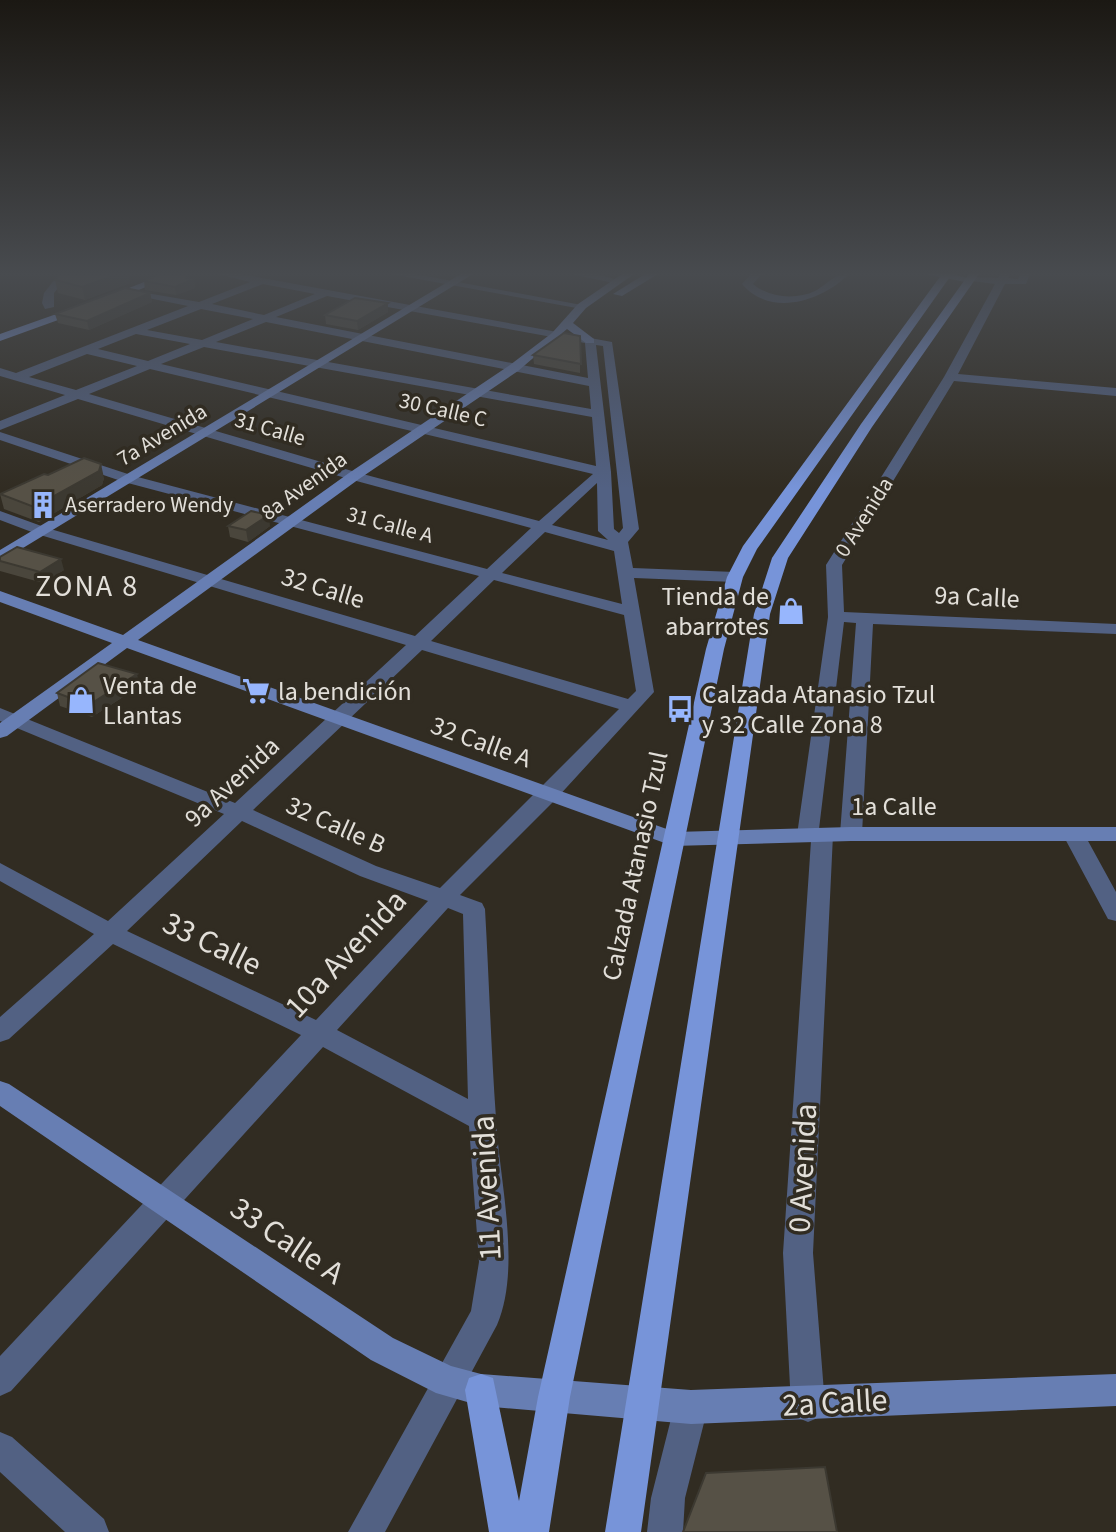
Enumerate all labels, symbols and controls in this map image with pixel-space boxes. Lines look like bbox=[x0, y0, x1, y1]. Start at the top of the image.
street label: 30 Calle C bbox=[396, 384, 490, 436]
street label: 7a Avenida bbox=[111, 396, 213, 474]
street label: 31 Calle bbox=[231, 404, 309, 454]
street label: 8a Avenida bbox=[254, 444, 354, 528]
street label: 0 Avenida bbox=[827, 471, 901, 563]
place label: Aserradero Wendy bbox=[65, 489, 234, 521]
building icon: Aserradero Wendy bbox=[28, 490, 58, 520]
street label: 31 Calle A bbox=[343, 498, 437, 552]
street label: 32 Calle bbox=[277, 558, 369, 618]
district label: ZONA 8 bbox=[35, 565, 139, 608]
street label: 9a Calle bbox=[933, 576, 1021, 618]
place label: Tienda de abarrotes bbox=[661, 578, 769, 645]
shop icon: Tienda de abarrotes bbox=[776, 596, 806, 626]
place label: Venta de Llantas bbox=[103, 667, 197, 734]
place label: la bendición bbox=[278, 673, 412, 710]
supermarket icon: la bendición bbox=[241, 676, 271, 706]
place label: Calzada Atanasio Tzul y 32 Calle Zona 8 bbox=[702, 676, 935, 743]
shop icon: Venta de Llantas bbox=[66, 685, 96, 715]
bus stop icon: Calzada Atanasio Tzul y 32 Calle Zona 8 bbox=[665, 694, 695, 724]
street label: 32 Calle A bbox=[426, 707, 537, 778]
street label: 9a Avenida bbox=[176, 728, 288, 836]
street label: Calzada Atanasio Tzul bbox=[593, 748, 677, 984]
street label: 32 Calle B bbox=[280, 787, 392, 863]
street label: 1a Calle bbox=[851, 788, 937, 825]
street label: 10a Avenida bbox=[274, 879, 418, 1029]
street label: 33 Calle bbox=[155, 900, 269, 988]
street label: 0 Avenida bbox=[777, 1102, 829, 1234]
street label: 11 Avenida bbox=[460, 1114, 514, 1262]
street label: 33 Calle A bbox=[221, 1186, 354, 1296]
street label: 2a Calle bbox=[781, 1377, 889, 1429]

